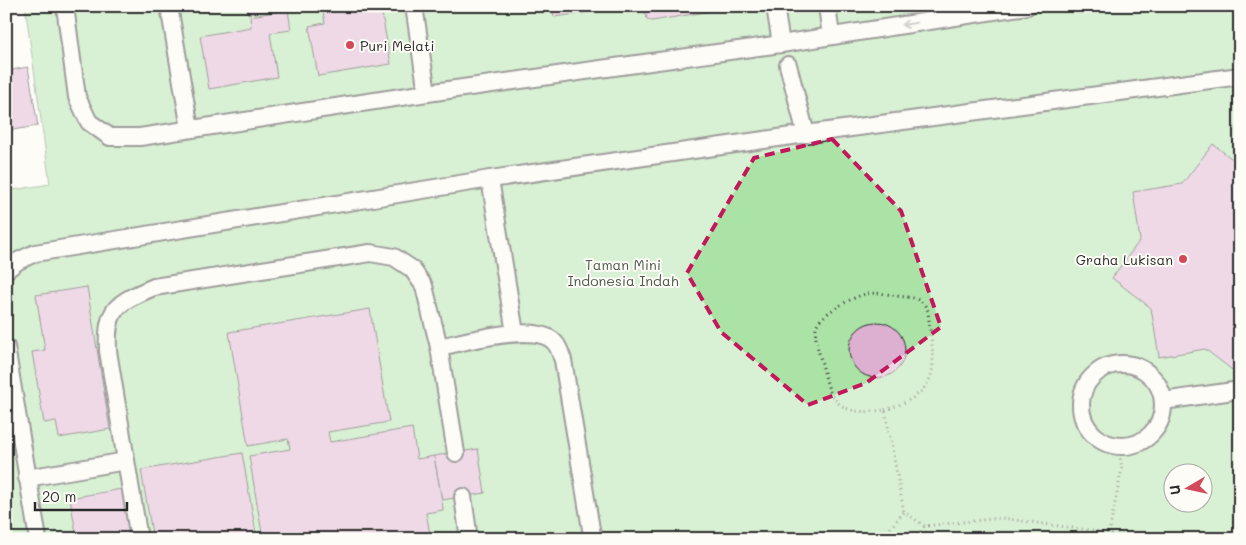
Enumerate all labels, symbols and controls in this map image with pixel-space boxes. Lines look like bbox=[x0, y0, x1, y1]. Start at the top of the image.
one-way arrow bbox=[901, 19, 917, 29]
place label: Puri Melati bbox=[360, 36, 435, 55]
marker: Puri Melati bbox=[344, 39, 356, 51]
place label: Graha Lukisan bbox=[1076, 250, 1173, 269]
marker: Graha Lukisan bbox=[1177, 253, 1189, 265]
park label: Taman Mini Indonesia Indah bbox=[567, 255, 679, 290]
north arrow bbox=[1164, 462, 1214, 512]
scale bar bbox=[35, 480, 128, 512]
text: U bbox=[1165, 484, 1185, 496]
text: 20 m bbox=[42, 486, 76, 506]

